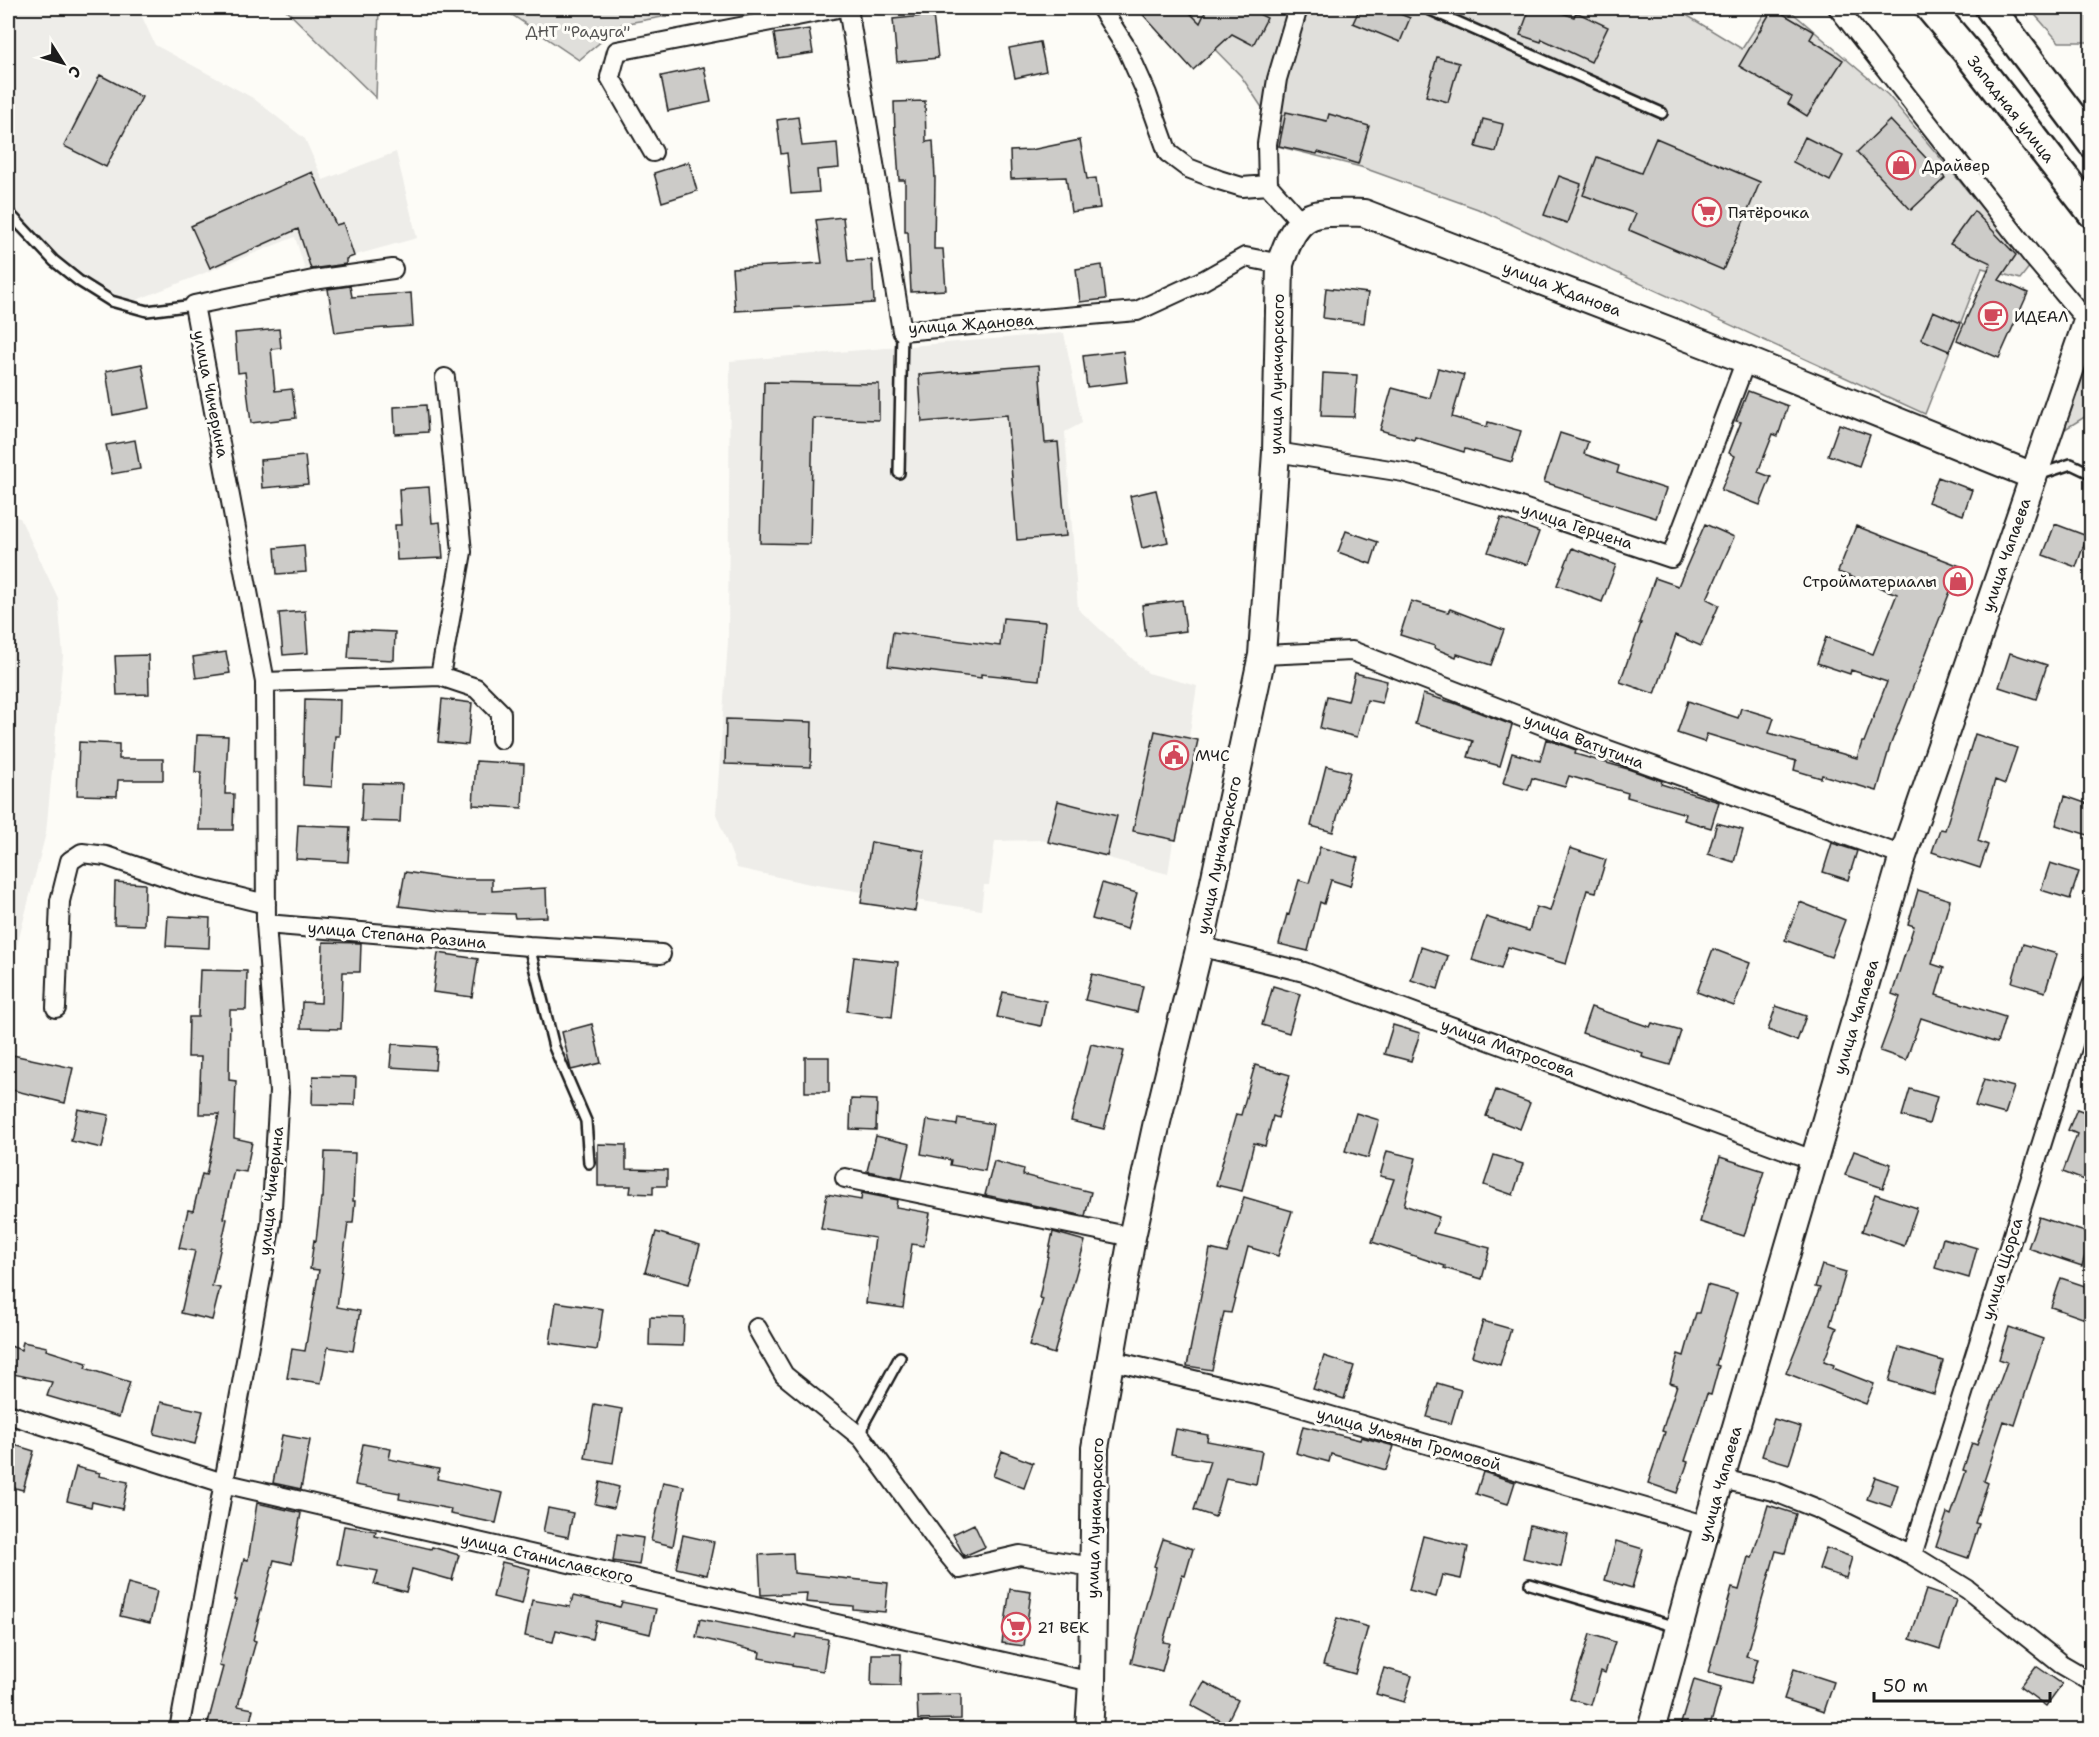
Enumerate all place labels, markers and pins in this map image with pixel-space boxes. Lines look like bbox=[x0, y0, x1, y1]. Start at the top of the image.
shop icon: Драйвер bbox=[1885, 149, 1917, 181]
place label: Драйвер bbox=[1922, 155, 1990, 176]
supermarket icon: Пятёрочка bbox=[1691, 196, 1723, 228]
place label: Пятёрочка bbox=[1728, 202, 1809, 223]
cafe icon: ИДЕАЛ bbox=[1977, 300, 2009, 332]
place label: ИДЕАЛ bbox=[2014, 306, 2069, 327]
shop icon: Стройматериалы bbox=[1942, 565, 1974, 597]
place label: Стройматериалы bbox=[1803, 571, 1937, 592]
public building icon: МЧС bbox=[1158, 739, 1190, 771]
place label: МЧС bbox=[1195, 745, 1230, 766]
supermarket icon: 21 ВЕК bbox=[1000, 1611, 1032, 1643]
place label: 21 ВЕК bbox=[1037, 1617, 1090, 1638]

